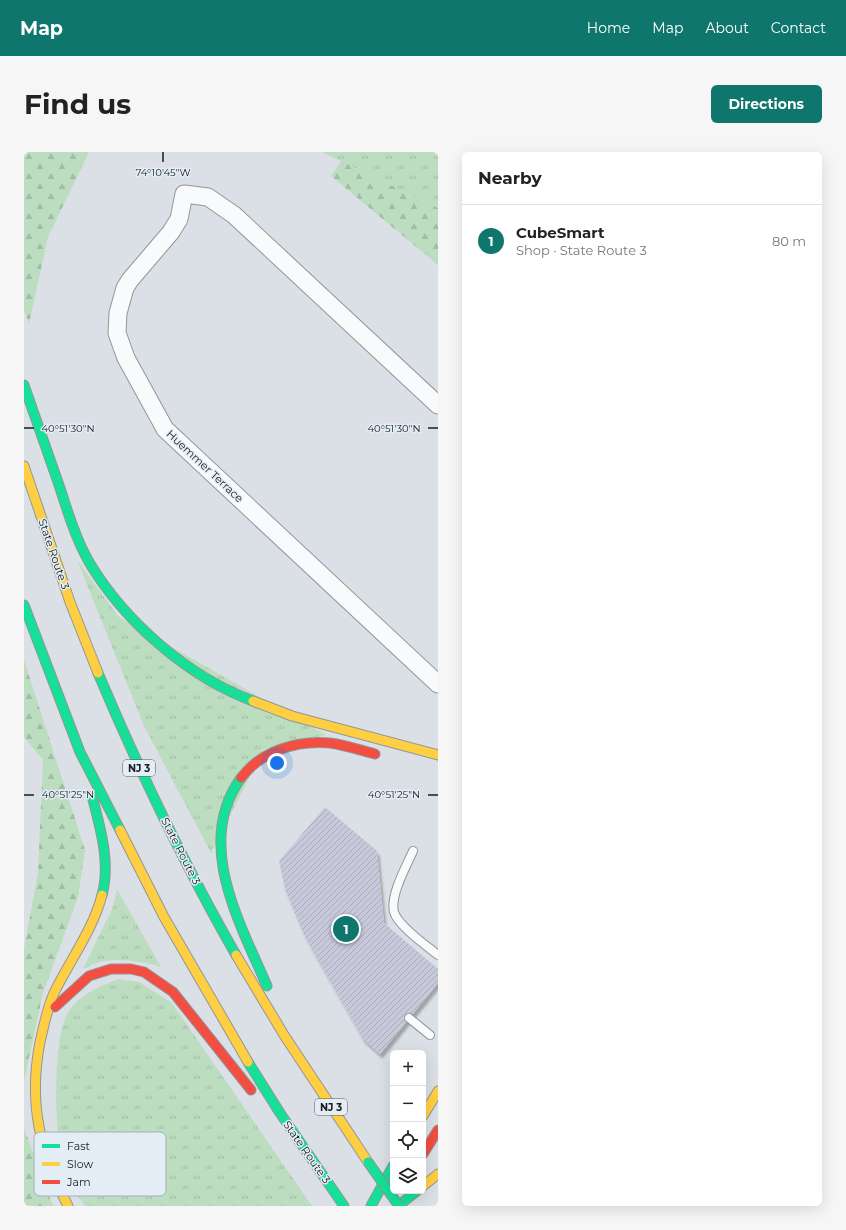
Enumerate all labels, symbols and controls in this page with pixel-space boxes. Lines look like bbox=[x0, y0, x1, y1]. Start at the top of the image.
text: Map bbox=[20, 17, 63, 40]
text: Home bbox=[587, 19, 630, 37]
text: Map bbox=[652, 19, 683, 37]
text: About bbox=[705, 19, 749, 37]
text: Contact bbox=[771, 19, 826, 37]
button: Directions bbox=[711, 85, 822, 123]
text: Find us bbox=[24, 87, 131, 121]
text: 74°10'45"W bbox=[135, 166, 191, 179]
text: Nearby bbox=[478, 168, 542, 188]
text: CubeSmart bbox=[516, 223, 605, 242]
text: 1 bbox=[488, 233, 494, 249]
text: 80 m bbox=[772, 233, 806, 249]
text: Shop · State Route 3 bbox=[516, 242, 647, 258]
text: 40°51'30"N bbox=[41, 422, 95, 435]
text: 40°51'30"N bbox=[367, 422, 421, 435]
street label: Huemmer Terrace bbox=[164, 427, 247, 506]
street label: State Route 3 bbox=[35, 517, 73, 591]
your location bbox=[267, 753, 287, 773]
road number: NJ 3 bbox=[123, 760, 155, 776]
text: 40°51'25"N bbox=[42, 788, 94, 801]
text: 40°51'25"N bbox=[368, 788, 420, 801]
street label: State Route 3 bbox=[158, 815, 204, 887]
pin: 1 bbox=[333, 914, 359, 944]
map controls bbox=[390, 1050, 426, 1194]
button: + bbox=[390, 1050, 426, 1086]
button: − bbox=[390, 1086, 426, 1122]
road number: NJ 3 bbox=[315, 1099, 347, 1115]
street label: State Route 3 bbox=[280, 1118, 334, 1186]
button: locate bbox=[390, 1122, 426, 1158]
legend bbox=[34, 1132, 166, 1196]
text: Fast bbox=[67, 1139, 91, 1153]
text: Slow bbox=[67, 1157, 93, 1171]
button: layers bbox=[390, 1158, 426, 1194]
text: Jam bbox=[66, 1175, 91, 1189]

